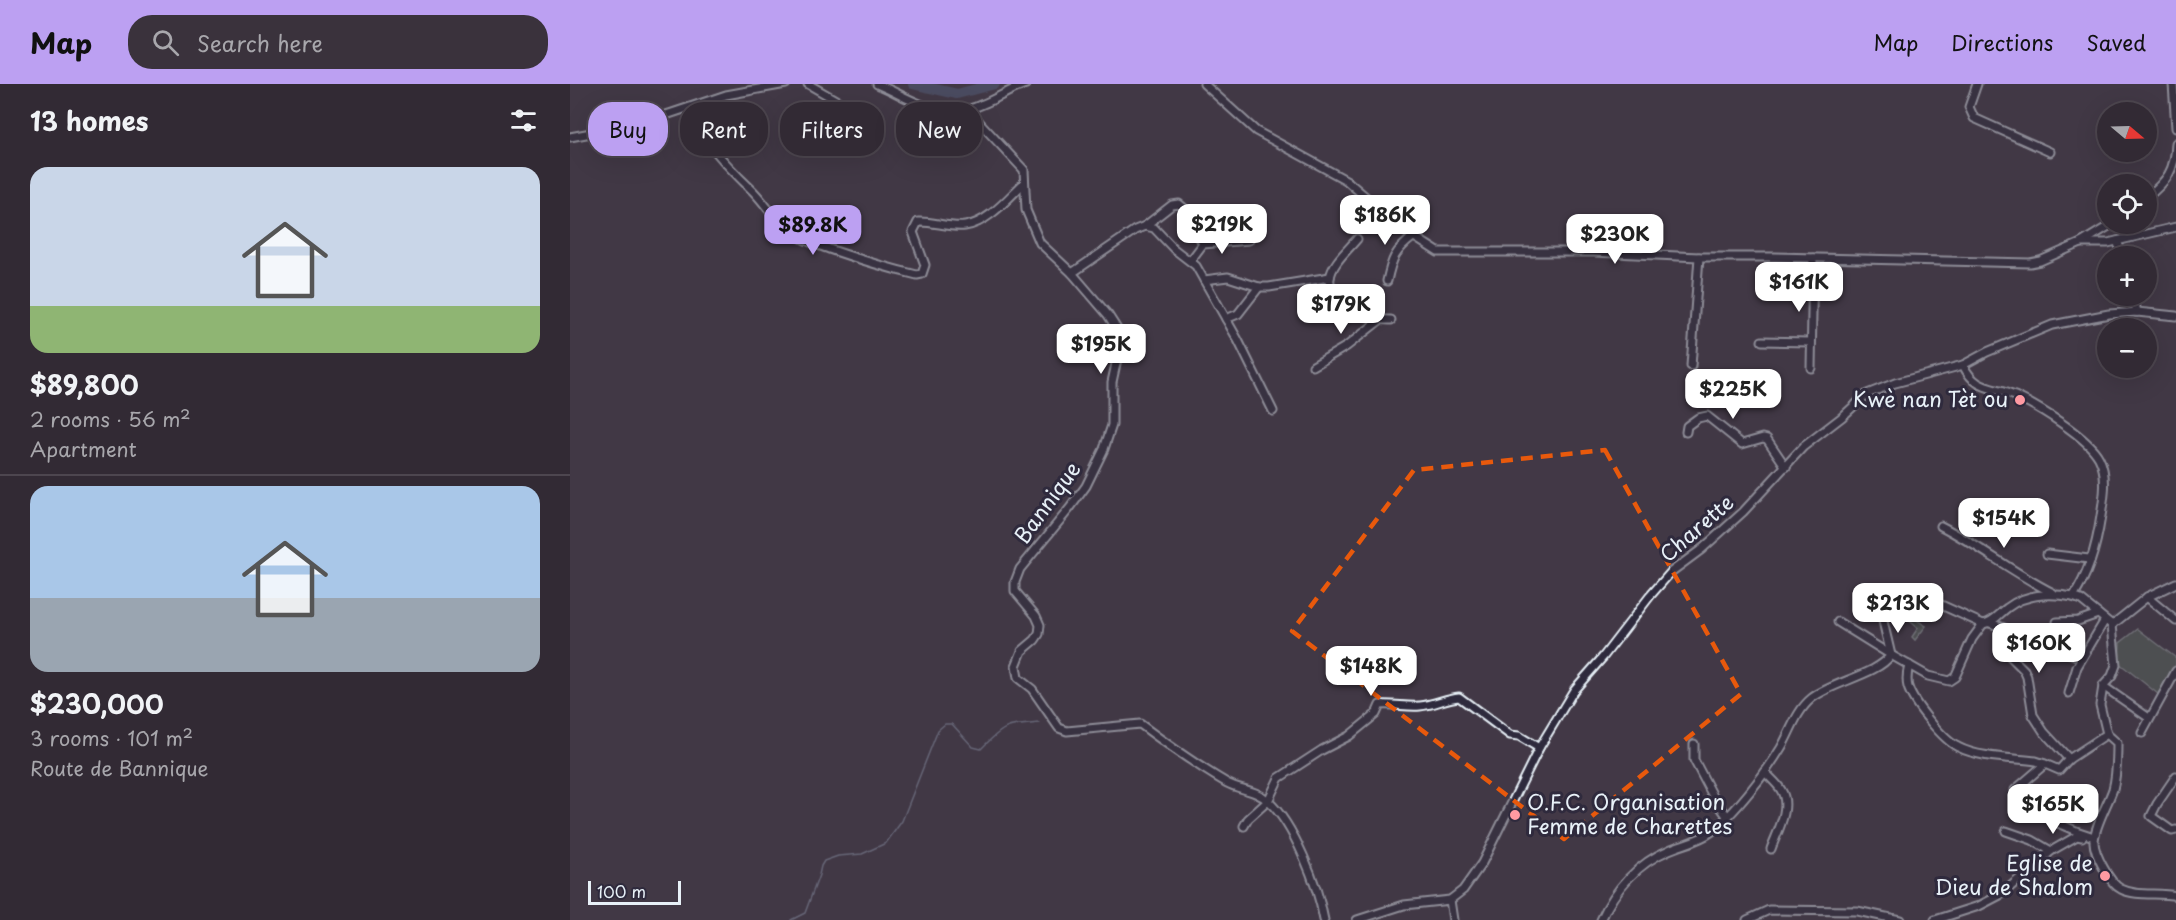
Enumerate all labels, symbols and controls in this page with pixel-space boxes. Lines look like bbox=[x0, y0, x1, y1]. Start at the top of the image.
search box bbox=[128, 15, 548, 69]
text: Map bbox=[30, 21, 92, 64]
icon: search bbox=[149, 26, 182, 59]
text: Search here bbox=[197, 26, 323, 59]
text: Map bbox=[1873, 26, 1918, 58]
text: Directions bbox=[1951, 26, 2053, 58]
text: Saved bbox=[2086, 26, 2146, 58]
text: 13 homes bbox=[30, 101, 148, 140]
chip: Buy bbox=[588, 102, 668, 156]
chip: Rent bbox=[680, 102, 768, 156]
chip: Filters bbox=[780, 102, 884, 156]
chip: New bbox=[896, 102, 982, 156]
north arrow bbox=[2097, 102, 2157, 162]
map controls bbox=[2097, 102, 2157, 378]
icon: filters bbox=[507, 104, 540, 137]
button: locate bbox=[2097, 174, 2157, 234]
pin: $186K bbox=[1343, 195, 1427, 246]
text: $186K bbox=[1354, 199, 1416, 229]
pin: $219K bbox=[1180, 204, 1264, 255]
pin: $89.8K bbox=[764, 205, 862, 256]
icon: home bbox=[231, 206, 339, 314]
text: $219K bbox=[1191, 208, 1253, 238]
text: $89.8K bbox=[778, 209, 848, 239]
pin: $230K bbox=[1573, 214, 1657, 265]
text: $230K bbox=[1580, 218, 1650, 248]
button: + bbox=[2097, 246, 2157, 306]
pin: $161K bbox=[1757, 262, 1841, 313]
text: $161K bbox=[1769, 266, 1829, 296]
pin: $179K bbox=[1299, 284, 1383, 335]
text: $179K bbox=[1311, 288, 1371, 318]
button: − bbox=[2097, 318, 2157, 378]
pin: $195K bbox=[1059, 324, 1143, 375]
text: $195K bbox=[1071, 328, 1131, 358]
text: $89,800 bbox=[30, 365, 139, 404]
pin: $225K bbox=[1691, 369, 1775, 420]
text: $225K bbox=[1699, 373, 1767, 403]
place label: Kwè nan Tèt ou bbox=[1853, 382, 2008, 414]
marker: Kwè nan Tèt ou bbox=[2013, 393, 2027, 407]
text: 2 rooms · 56 m² bbox=[30, 404, 191, 434]
text: Apartment bbox=[30, 434, 137, 464]
street label: Bannique bbox=[1006, 454, 1087, 549]
street label: Charette bbox=[1651, 486, 1740, 569]
pin: $154K bbox=[1962, 498, 2046, 549]
text: $154K bbox=[1972, 502, 2036, 532]
icon: home bbox=[231, 525, 339, 633]
pin: $213K bbox=[1856, 583, 1940, 634]
text: $213K bbox=[1866, 587, 1930, 617]
pin: $160K bbox=[1997, 623, 2081, 674]
text: $160K bbox=[2006, 627, 2072, 657]
pin: $148K bbox=[1329, 646, 1413, 697]
text: $148K bbox=[1340, 650, 1402, 680]
text: $230,000 bbox=[30, 684, 164, 723]
text: 3 rooms · 101 m² bbox=[30, 723, 193, 753]
text: Route de Bannique bbox=[30, 753, 209, 783]
pin: $165K bbox=[2011, 784, 2095, 835]
place label: O.F.C. Organisation Femme de Charettes bbox=[1527, 785, 1732, 841]
text: $165K bbox=[2021, 788, 2085, 818]
marker: O.F.C. Organisation Femme de Charettes bbox=[1508, 808, 1522, 822]
place label: Eglise de Dieu de Shalom bbox=[1935, 846, 2093, 902]
marker: Eglise de Dieu de Shalom bbox=[2098, 869, 2112, 883]
scale bar bbox=[588, 878, 681, 906]
text: 100 m bbox=[597, 879, 646, 903]

